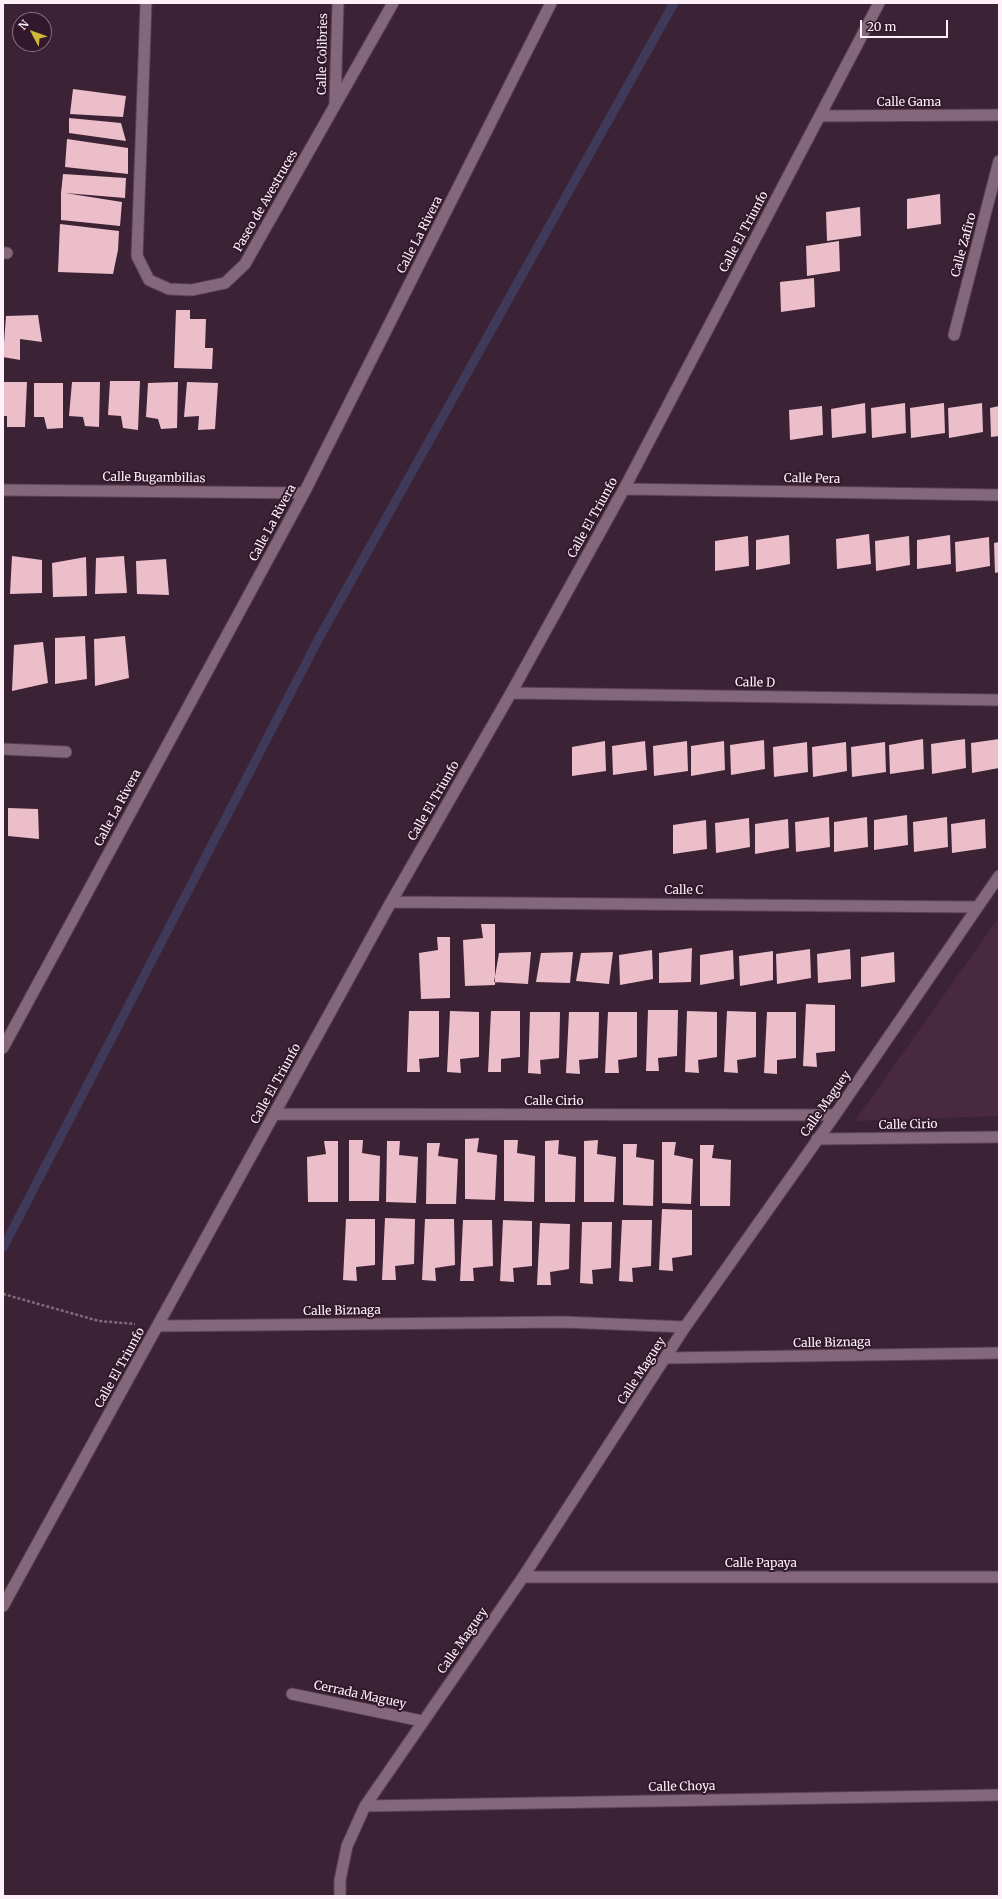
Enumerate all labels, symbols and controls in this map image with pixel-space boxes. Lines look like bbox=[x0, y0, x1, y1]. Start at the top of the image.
north arrow bbox=[12, 12, 52, 52]
scale bar bbox=[862, 12, 950, 38]
street label: Calle Colibries bbox=[315, 13, 331, 95]
text: N bbox=[16, 17, 32, 33]
text: 20 m bbox=[867, 19, 896, 34]
street label: Calle Gama bbox=[877, 96, 941, 110]
street label: Paseo de Avestruces bbox=[231, 148, 301, 254]
street label: Calle El Triunfo bbox=[717, 189, 771, 275]
street label: Calle La Rivera bbox=[394, 194, 446, 276]
street label: Calle Zafiro bbox=[948, 211, 980, 279]
street label: Calle Bugambilias bbox=[102, 470, 206, 486]
street label: Calle Pera bbox=[784, 471, 840, 487]
street label: Calle El Triunfo bbox=[565, 475, 621, 561]
street label: Calle La Rivera bbox=[247, 482, 299, 564]
street label: Calle D bbox=[735, 675, 775, 691]
street label: Calle El Triunfo bbox=[405, 759, 463, 843]
street label: Calle La Rivera bbox=[92, 767, 144, 849]
street label: Calle C bbox=[665, 884, 703, 898]
street label: Calle El Triunfo bbox=[248, 1041, 304, 1127]
street label: Calle Maguey bbox=[798, 1068, 854, 1140]
street label: Calle Cirio bbox=[525, 1095, 583, 1109]
street label: Calle Cirio bbox=[878, 1117, 938, 1133]
street label: Calle Biznaga bbox=[303, 1303, 381, 1319]
street label: Calle El Triunfo bbox=[92, 1325, 148, 1411]
street label: Calle Maguey bbox=[615, 1335, 669, 1407]
street label: Calle Biznaga bbox=[793, 1335, 871, 1351]
street label: Calle Papaya bbox=[725, 1557, 797, 1571]
street label: Calle Maguey bbox=[435, 1605, 491, 1677]
street label: Cerrada Maguey bbox=[312, 1678, 408, 1712]
street label: Calle Choya bbox=[648, 1779, 716, 1795]

